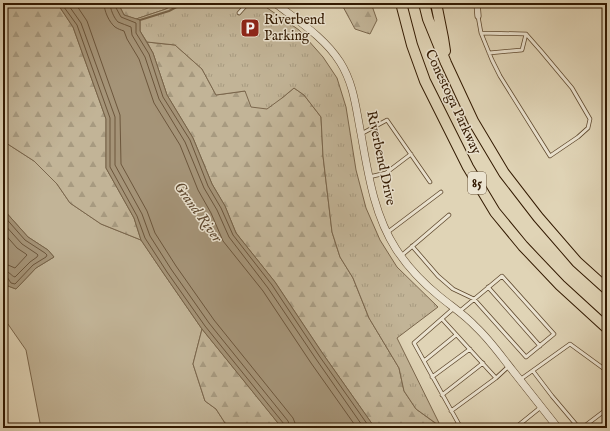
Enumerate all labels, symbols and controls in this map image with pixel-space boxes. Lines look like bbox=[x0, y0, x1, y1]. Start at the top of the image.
place label: Riverbend Parking bbox=[264, 11, 325, 45]
parking icon: Riverbend Parking bbox=[239, 17, 261, 39]
street label: Conestoga Parkway bbox=[421, 47, 485, 157]
street label: Riverbend Drive bbox=[362, 109, 400, 208]
road number: 85 bbox=[468, 172, 486, 194]
water label: Grand River bbox=[170, 178, 227, 247]

